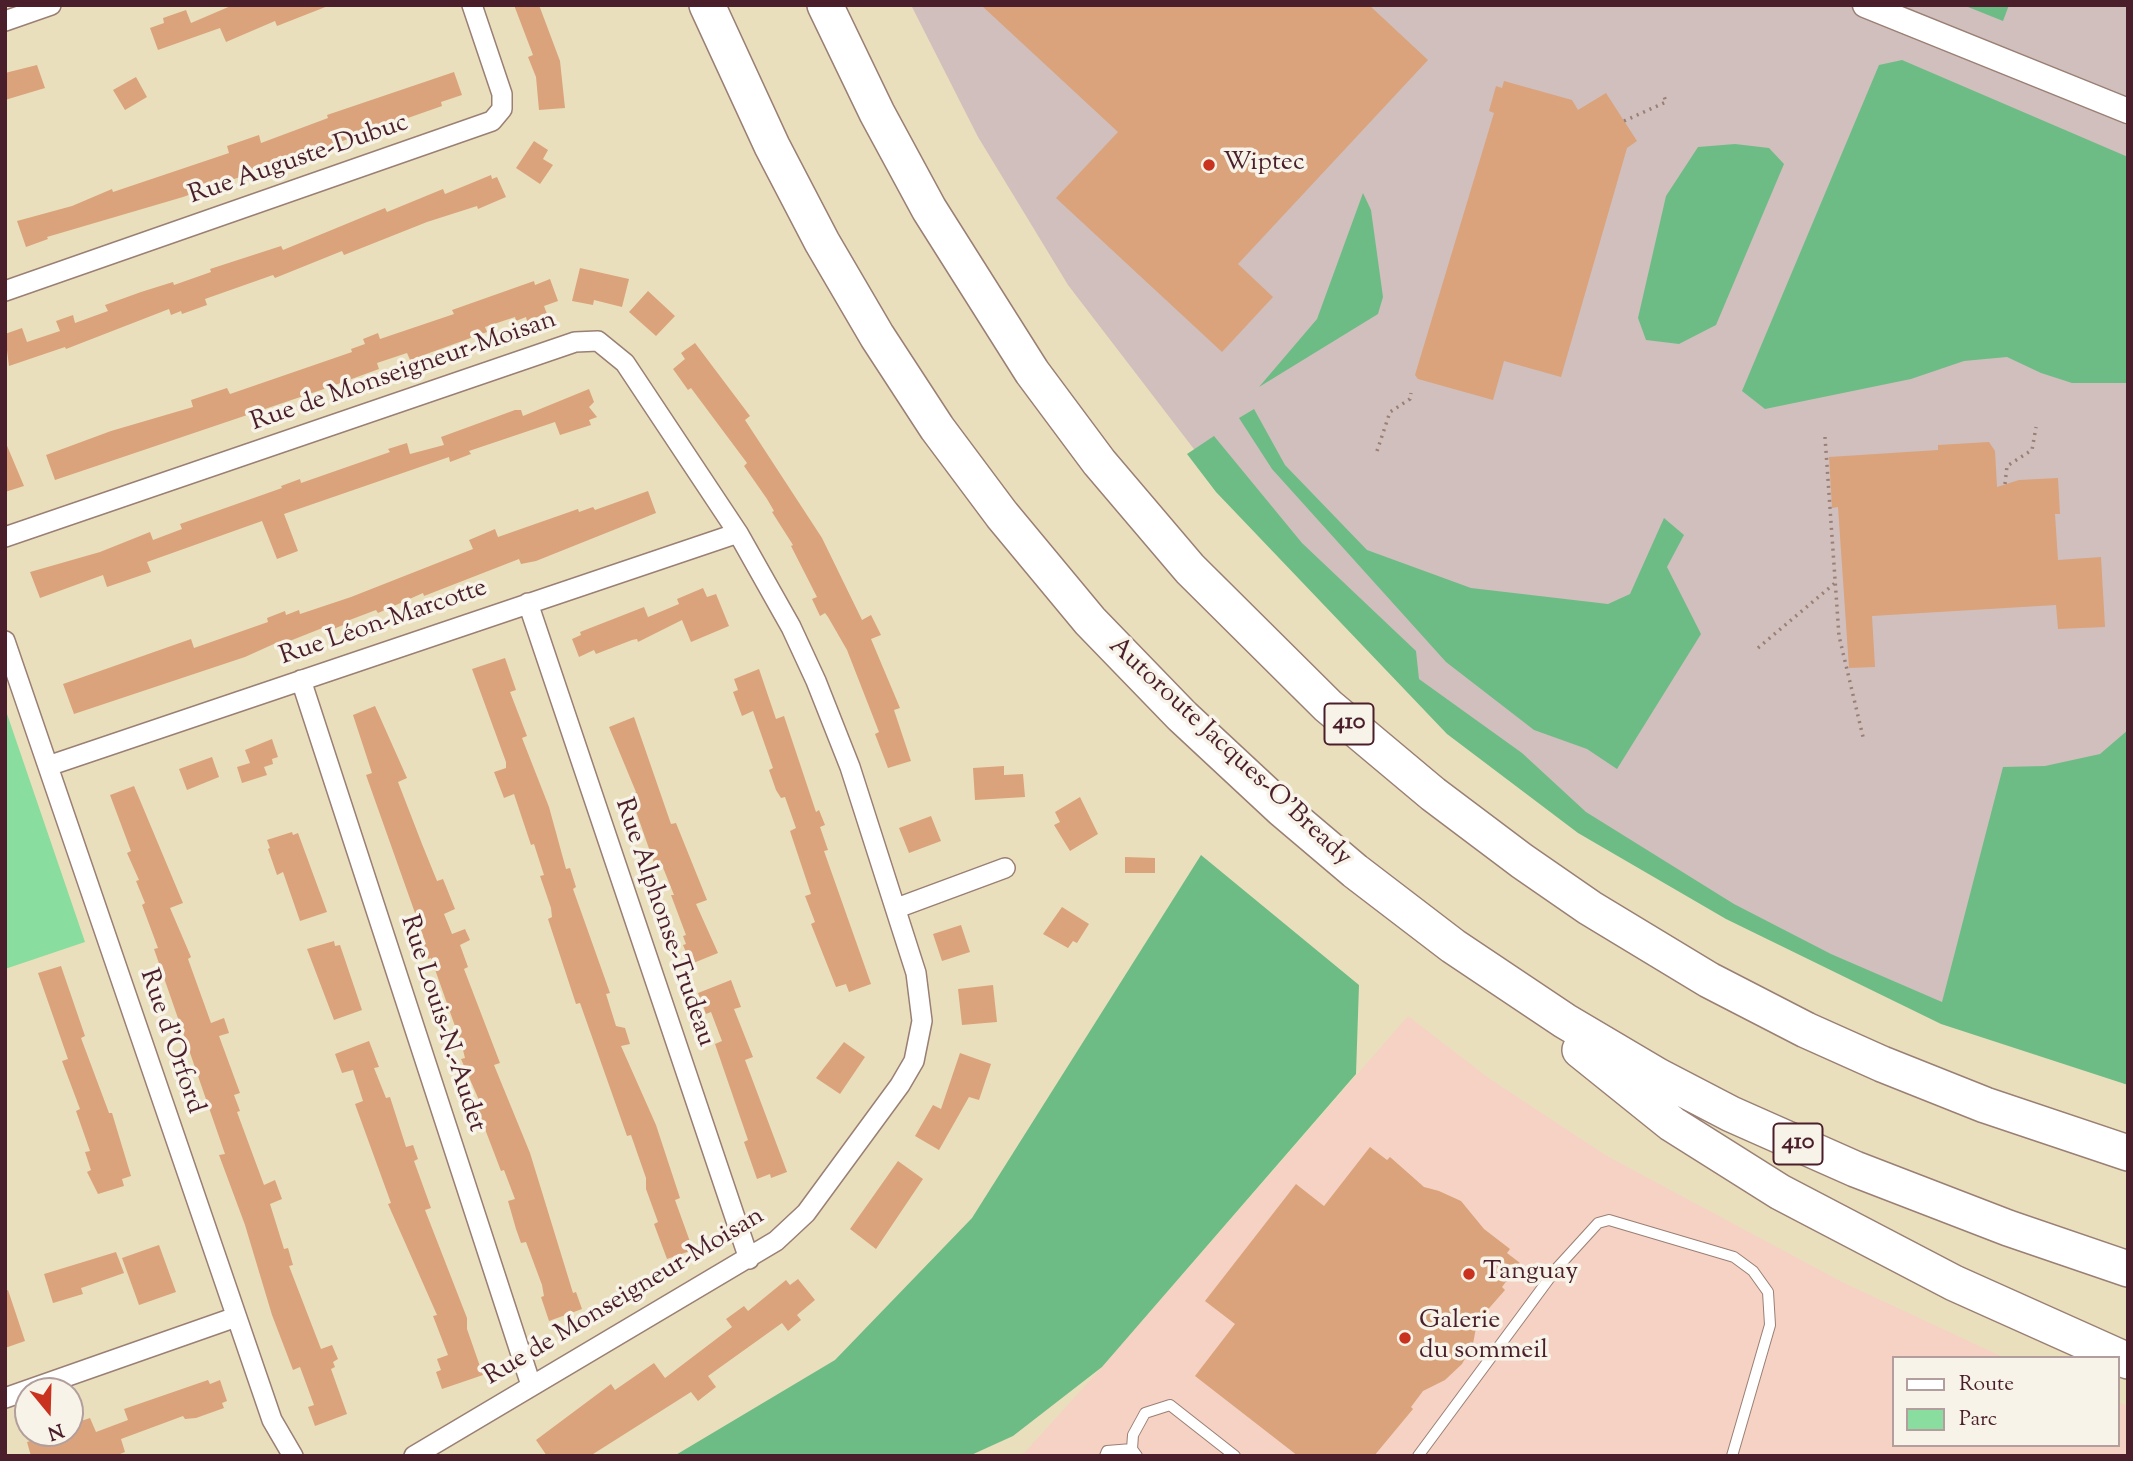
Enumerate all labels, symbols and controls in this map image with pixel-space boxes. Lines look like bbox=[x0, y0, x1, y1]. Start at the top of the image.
street label: Rue Auguste-Dubuc bbox=[185, 109, 413, 213]
place label: Wiptec bbox=[1223, 149, 1305, 181]
marker: Wiptec bbox=[1201, 157, 1217, 173]
street label: Rue de Monseigneur-Moisan bbox=[247, 306, 561, 440]
street label: Rue Léon-Marcotte bbox=[276, 574, 492, 674]
street label: Autoroute Jacques-O'Bready bbox=[1101, 632, 1357, 874]
road number: 410 bbox=[1324, 704, 1374, 744]
street label: Rue Alphonse-Trudeau bbox=[606, 795, 720, 1051]
street label: Rue Louis-N.-Audet bbox=[391, 912, 491, 1136]
street label: Rue d'Orford bbox=[131, 966, 209, 1118]
road number: 410 bbox=[1773, 1124, 1822, 1164]
street label: Rue de Monseigneur-Moisan bbox=[479, 1202, 771, 1394]
place label: Tanguay bbox=[1483, 1258, 1578, 1290]
marker: Tanguay bbox=[1461, 1266, 1477, 1282]
place label: Galerie du sommeil bbox=[1419, 1307, 1548, 1368]
marker: Galerie du sommeil bbox=[1397, 1330, 1413, 1346]
legend bbox=[1892, 1356, 2119, 1447]
text: Route bbox=[1959, 1370, 2014, 1400]
north arrow bbox=[14, 1377, 84, 1447]
text: Parc bbox=[1959, 1405, 1997, 1435]
text: N bbox=[44, 1415, 67, 1446]

